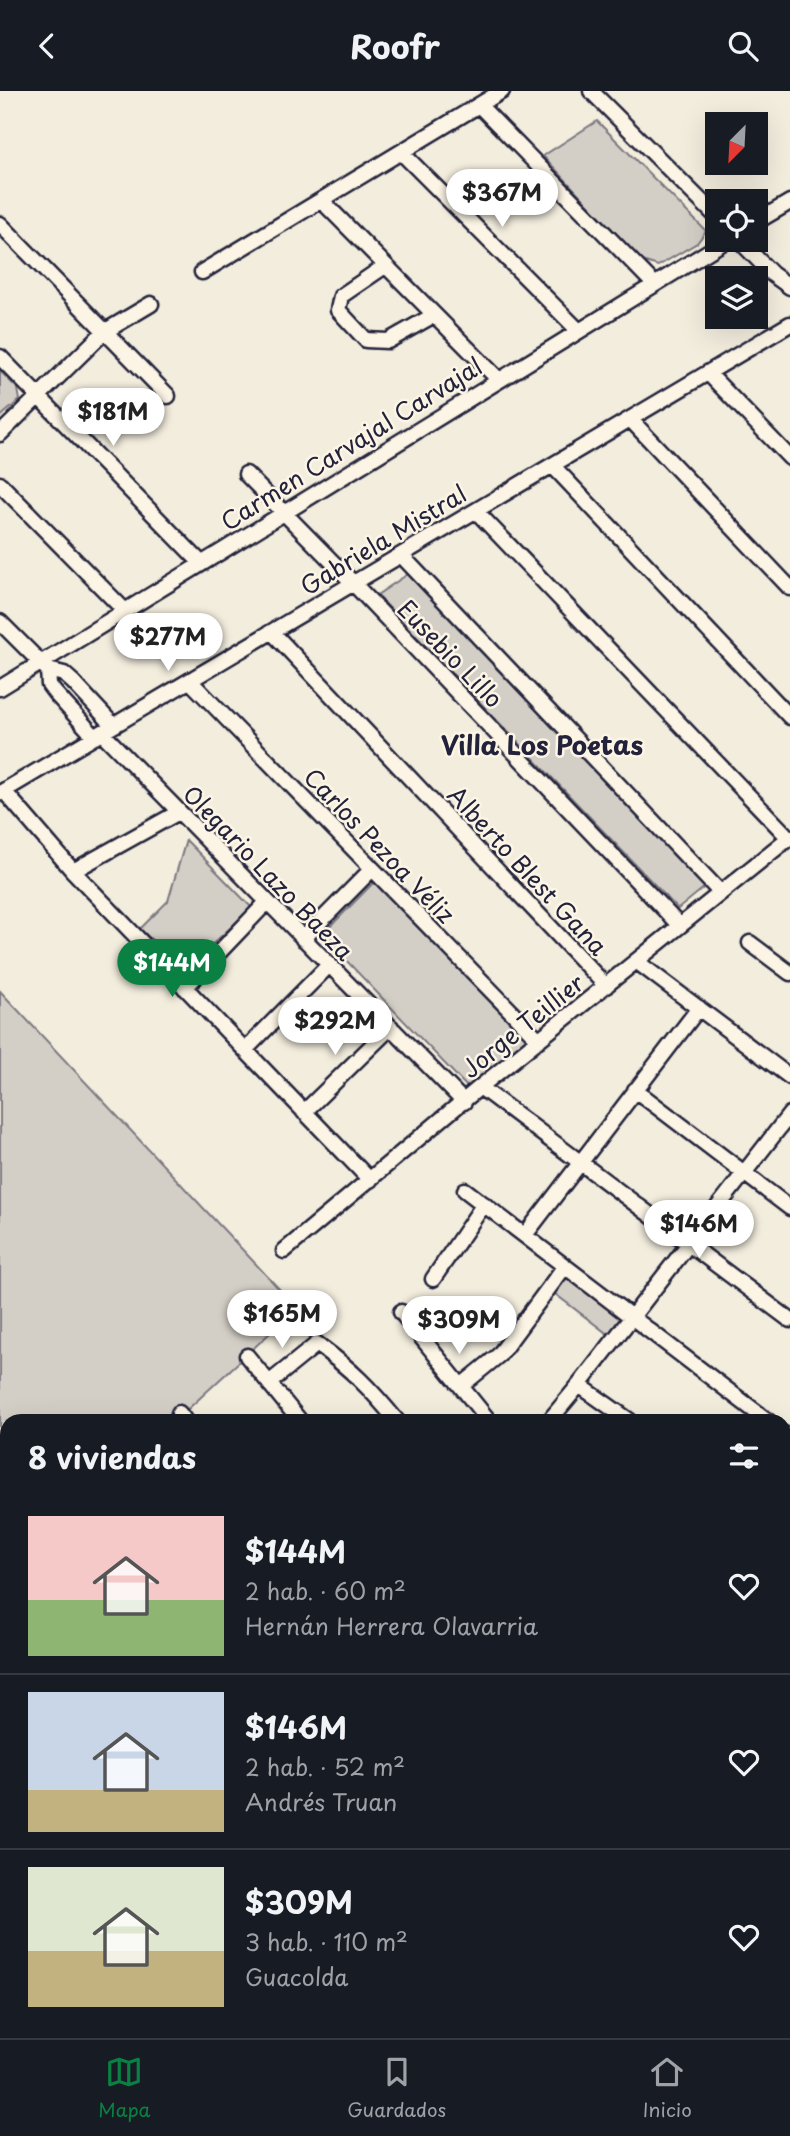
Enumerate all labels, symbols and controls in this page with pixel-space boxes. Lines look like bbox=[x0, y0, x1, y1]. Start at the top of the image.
text: Roofr bbox=[350, 22, 440, 70]
icon: back bbox=[28, 27, 66, 65]
icon: search bbox=[724, 27, 762, 65]
north arrow bbox=[705, 112, 768, 175]
map controls bbox=[705, 112, 768, 329]
pin: $367M bbox=[453, 169, 551, 229]
text: $367M bbox=[462, 174, 542, 209]
button: locate bbox=[705, 189, 768, 252]
button: layers bbox=[705, 266, 768, 329]
street label: Carmen Carvajal Carvajal bbox=[213, 348, 489, 538]
pin: $181M bbox=[64, 389, 162, 448]
text: $181M bbox=[78, 393, 148, 428]
street label: Gabriela Mistral bbox=[293, 475, 473, 603]
street label: Eusebio Lillo bbox=[390, 591, 512, 715]
pin: $277M bbox=[119, 613, 217, 673]
text: $277M bbox=[130, 618, 206, 653]
district label: Villa Los Poetas bbox=[441, 725, 644, 764]
street label: Carlos Pezoa Véliz bbox=[296, 759, 464, 931]
street label: Olegario Lazo Baeza bbox=[175, 776, 363, 968]
street label: Alberto Blest Gana bbox=[440, 777, 616, 963]
pin: $144M bbox=[123, 939, 221, 999]
text: $144M bbox=[133, 944, 211, 979]
street label: Jorge Teillier bbox=[453, 964, 591, 1086]
pin: $292M bbox=[286, 997, 384, 1057]
text: $292M bbox=[294, 1002, 376, 1037]
pin: $146M bbox=[650, 1201, 748, 1260]
text: $146M bbox=[660, 1205, 738, 1240]
pin: $165M bbox=[233, 1291, 331, 1350]
text: $165M bbox=[243, 1295, 321, 1330]
pin: $309M bbox=[410, 1297, 508, 1356]
text: $309M bbox=[418, 1301, 500, 1336]
text: 8 viviendas bbox=[28, 1434, 196, 1479]
icon: filters bbox=[725, 1437, 763, 1475]
text: $144M bbox=[245, 1528, 346, 1573]
icon: home bbox=[84, 1544, 168, 1628]
icon: heart bbox=[725, 1567, 763, 1605]
text: 2 hab. · 60 m² bbox=[245, 1573, 406, 1608]
text: Hernán Herrera Olavarria bbox=[245, 1608, 538, 1643]
text: $146M bbox=[245, 1704, 347, 1749]
icon: home bbox=[84, 1720, 168, 1804]
icon: heart bbox=[725, 1743, 763, 1781]
text: 2 hab. · 52 m² bbox=[245, 1749, 405, 1784]
text: Andrés Truan bbox=[245, 1784, 397, 1819]
text: $309M bbox=[245, 1879, 353, 1924]
icon: home bbox=[84, 1895, 168, 1979]
icon: heart bbox=[725, 1918, 763, 1956]
text: 3 hab. · 110 m² bbox=[245, 1924, 408, 1959]
text: Guacolda bbox=[245, 1959, 348, 1994]
tab: Mapa bbox=[98, 2053, 151, 2123]
tab: Guardados bbox=[347, 2053, 446, 2123]
tab: Inicio bbox=[643, 2053, 692, 2123]

